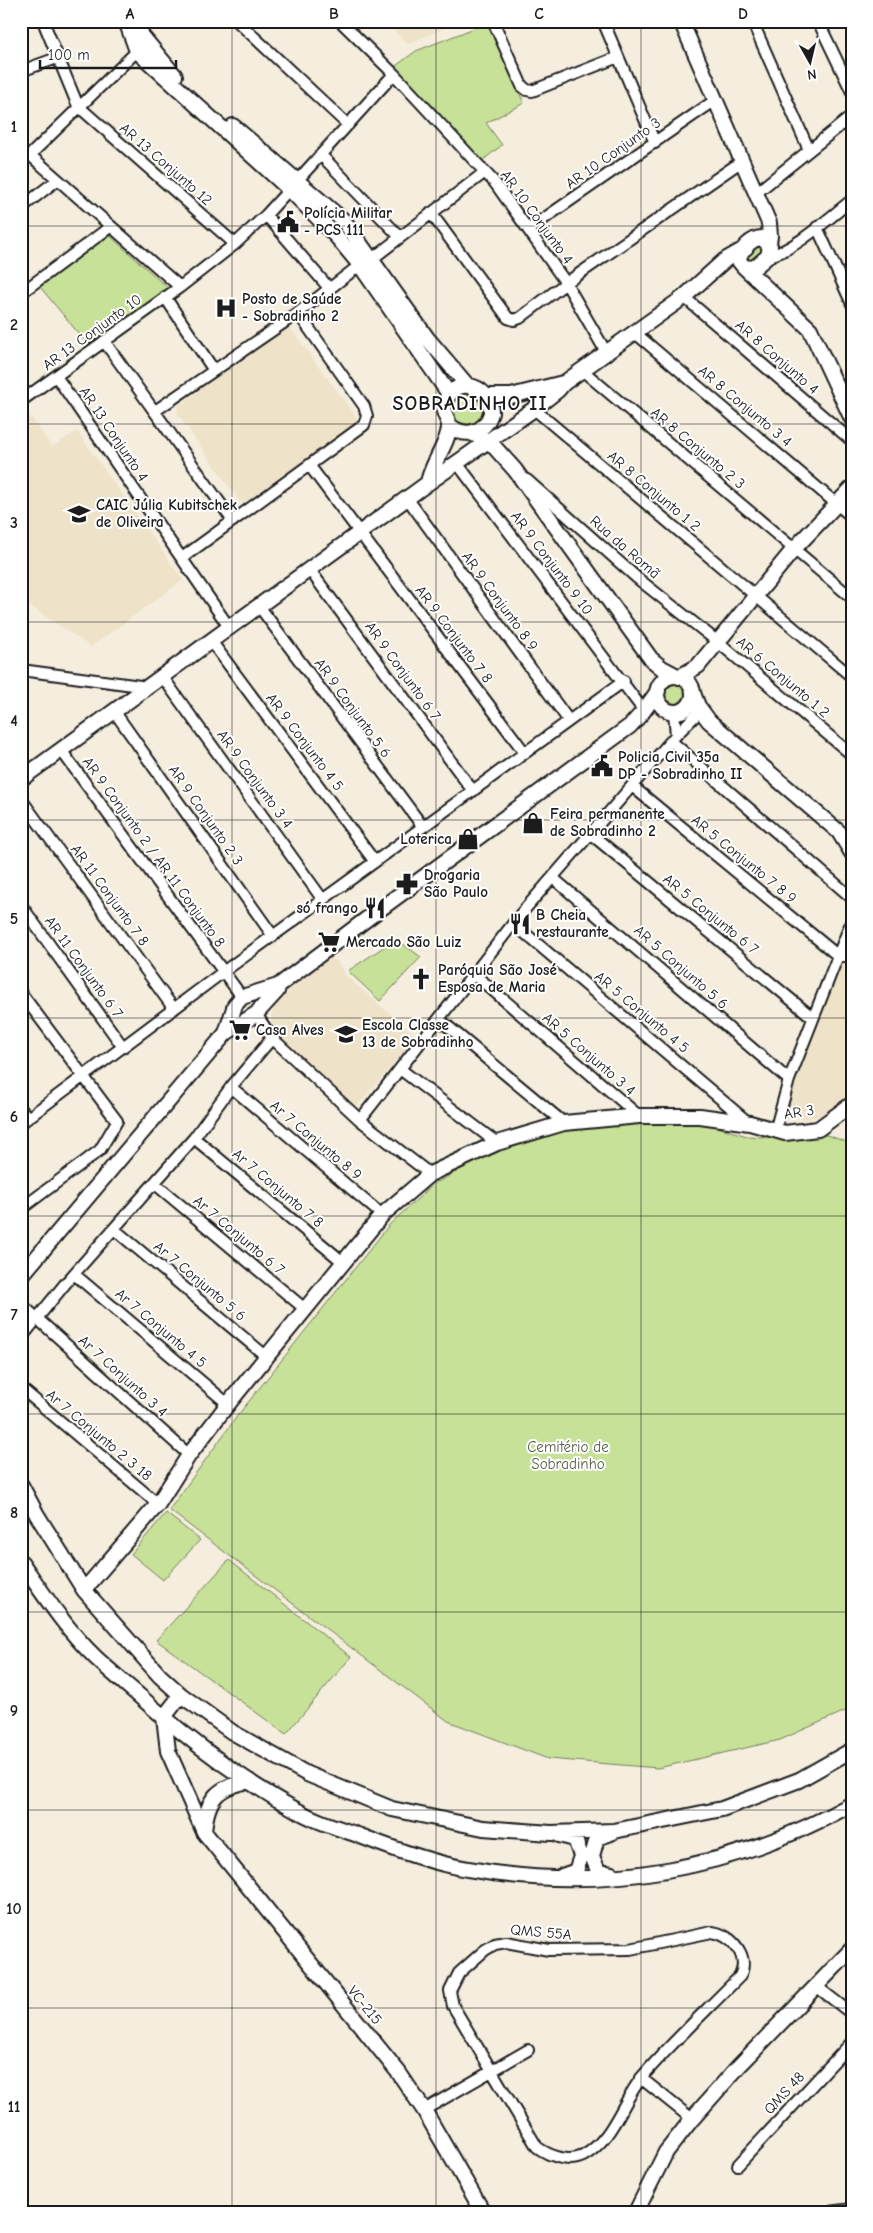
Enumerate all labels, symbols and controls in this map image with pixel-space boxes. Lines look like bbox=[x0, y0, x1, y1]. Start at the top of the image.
text: A bbox=[126, 5, 135, 23]
text: B bbox=[329, 5, 339, 23]
text: C bbox=[534, 5, 544, 23]
text: D bbox=[738, 5, 748, 23]
scale bar bbox=[40, 38, 176, 70]
north arrow bbox=[786, 38, 836, 88]
text: 100 m bbox=[48, 46, 90, 64]
text: N bbox=[806, 65, 817, 83]
street label: AR 10 Conjunto 3 bbox=[562, 113, 664, 193]
text: 1 bbox=[11, 118, 17, 136]
street label: AR 13 Conjunto 12 bbox=[116, 119, 216, 209]
street label: AR 10 Conjunto 4 bbox=[497, 166, 577, 268]
place label: Polícia Militar - PCS 111 bbox=[304, 204, 392, 239]
public building icon: Polícia Militar - PCS 111 bbox=[275, 209, 301, 235]
street label: AR 13 Conjunto 10 bbox=[39, 290, 145, 374]
place label: Posto de Saúde - Sobradinho 2 bbox=[242, 290, 341, 325]
hospital icon: Posto de Saúde - Sobradinho 2 bbox=[213, 295, 239, 321]
text: 2 bbox=[10, 316, 18, 334]
street label: AR 8 Conjunto 4 bbox=[732, 316, 822, 398]
street label: AR 8 Conjunto 3 4 bbox=[694, 361, 796, 451]
street label: AR 13 Conjunto 4 bbox=[76, 383, 152, 485]
district label: SOBRADINHO II bbox=[392, 392, 548, 415]
street label: AR 8 Conjunto 2 3 bbox=[647, 403, 749, 493]
street label: AR 8 Conjunto 1 2 bbox=[604, 447, 704, 535]
place label: CAIC Júlia Kubitschek de Oliveira bbox=[96, 496, 238, 531]
school or university icon: CAIC Júlia Kubitschek de Oliveira bbox=[66, 501, 92, 527]
street label: AR 9 Conjunto 9 10 bbox=[507, 507, 597, 619]
street label: Rua da Romã bbox=[586, 512, 664, 582]
text: 3 bbox=[10, 514, 18, 532]
street label: AR 9 Conjunto 8 9 bbox=[458, 548, 542, 654]
street label: AR 9 Conjunto 7 8 bbox=[412, 582, 496, 686]
street label: AR 9 Conjunto 6 7 bbox=[361, 618, 445, 724]
street label: AR 6 Conjunto 1 2 bbox=[733, 633, 833, 721]
street label: AR 9 Conjunto 5 6 bbox=[311, 655, 395, 761]
street label: AR 9 Conjunto 4 5 bbox=[262, 690, 348, 794]
text: 4 bbox=[10, 712, 18, 730]
street label: AR 9 Conjunto 3 4 bbox=[213, 726, 297, 832]
place label: Policia Civil 35a DP - Sobradinho II bbox=[618, 748, 742, 783]
street label: AR 9 Conjunto 2 / AR 11 Conjunto 8 bbox=[79, 753, 229, 951]
public building icon: Policia Civil 35a DP - Sobradinho II bbox=[589, 753, 615, 779]
street label: AR 9 Conjunto 2 3 bbox=[165, 762, 247, 868]
place label: Feira permanente de Sobradinho 2 bbox=[550, 805, 665, 840]
shop icon: Feira permanente de Sobradinho 2 bbox=[520, 810, 546, 836]
street label: AR 5 Conjunto 7 8 9 bbox=[688, 811, 800, 907]
shop icon: Loterica bbox=[455, 826, 481, 852]
place label: Loterica bbox=[400, 830, 452, 848]
street label: AR 11 Conjunto 7 8 bbox=[67, 841, 153, 949]
place label: Drogaria São Paulo bbox=[424, 866, 488, 901]
street label: AR 5 Conjunto 6 7 bbox=[660, 870, 762, 958]
pharmacy icon: Drogaria São Paulo bbox=[394, 871, 420, 897]
restaurant icon: só frango bbox=[362, 895, 388, 921]
place label: só frango bbox=[296, 899, 358, 917]
place label: B Cheia restaurante bbox=[536, 906, 609, 941]
text: 5 bbox=[10, 910, 18, 928]
restaurant icon: B Cheia restaurante bbox=[507, 911, 533, 937]
street label: AR 11 Conjunto 6 7 bbox=[41, 913, 127, 1021]
street label: AR 5 Conjunto 5 6 bbox=[630, 921, 732, 1013]
supermarket icon: Mercado São Luiz bbox=[316, 929, 342, 955]
place label: Mercado São Luiz bbox=[346, 933, 462, 951]
place label: Paróquia São José Esposa de Maria bbox=[438, 961, 557, 996]
church icon: Paróquia São José Esposa de Maria bbox=[408, 966, 434, 992]
street label: AR 5 Conjunto 4 5 bbox=[591, 967, 693, 1057]
street label: AR 5 Conjunto 3 4 bbox=[539, 1009, 639, 1099]
place label: Escola Classe 13 de Sobradinho bbox=[362, 1016, 474, 1051]
supermarket icon: Casa Alves bbox=[227, 1017, 253, 1043]
place label: Casa Alves bbox=[256, 1021, 324, 1039]
school or university icon: Escola Classe 13 de Sobradinho bbox=[333, 1021, 359, 1047]
street label: Ar 7 Conjunto 8 9 bbox=[266, 1096, 366, 1184]
street label: AR 3 bbox=[783, 1101, 815, 1123]
text: 6 bbox=[10, 1108, 18, 1126]
street label: Ar 7 Conjunto 7 8 bbox=[229, 1145, 327, 1231]
street label: Ar 7 Conjunto 6 7 bbox=[190, 1192, 288, 1278]
street label: Ar 7 Conjunto 5 6 bbox=[150, 1237, 250, 1325]
street label: Ar 7 Conjunto 4 5 bbox=[112, 1284, 210, 1372]
text: 7 bbox=[10, 1306, 18, 1324]
street label: Ar 7 Conjunto 3 4 bbox=[75, 1331, 171, 1421]
street label: Ar 7 Conjunto 2 3 18 bbox=[42, 1385, 156, 1485]
park label: Cemitério de Sobradinho bbox=[527, 1438, 609, 1473]
text: 8 bbox=[10, 1504, 18, 1522]
text: 9 bbox=[10, 1702, 18, 1720]
text: 10 bbox=[6, 1900, 22, 1918]
street label: QMS 55A bbox=[510, 1920, 573, 1944]
street label: VC-215 bbox=[344, 1982, 386, 2028]
street label: QMS 48 bbox=[760, 2068, 808, 2118]
text: 11 bbox=[8, 2098, 20, 2116]

